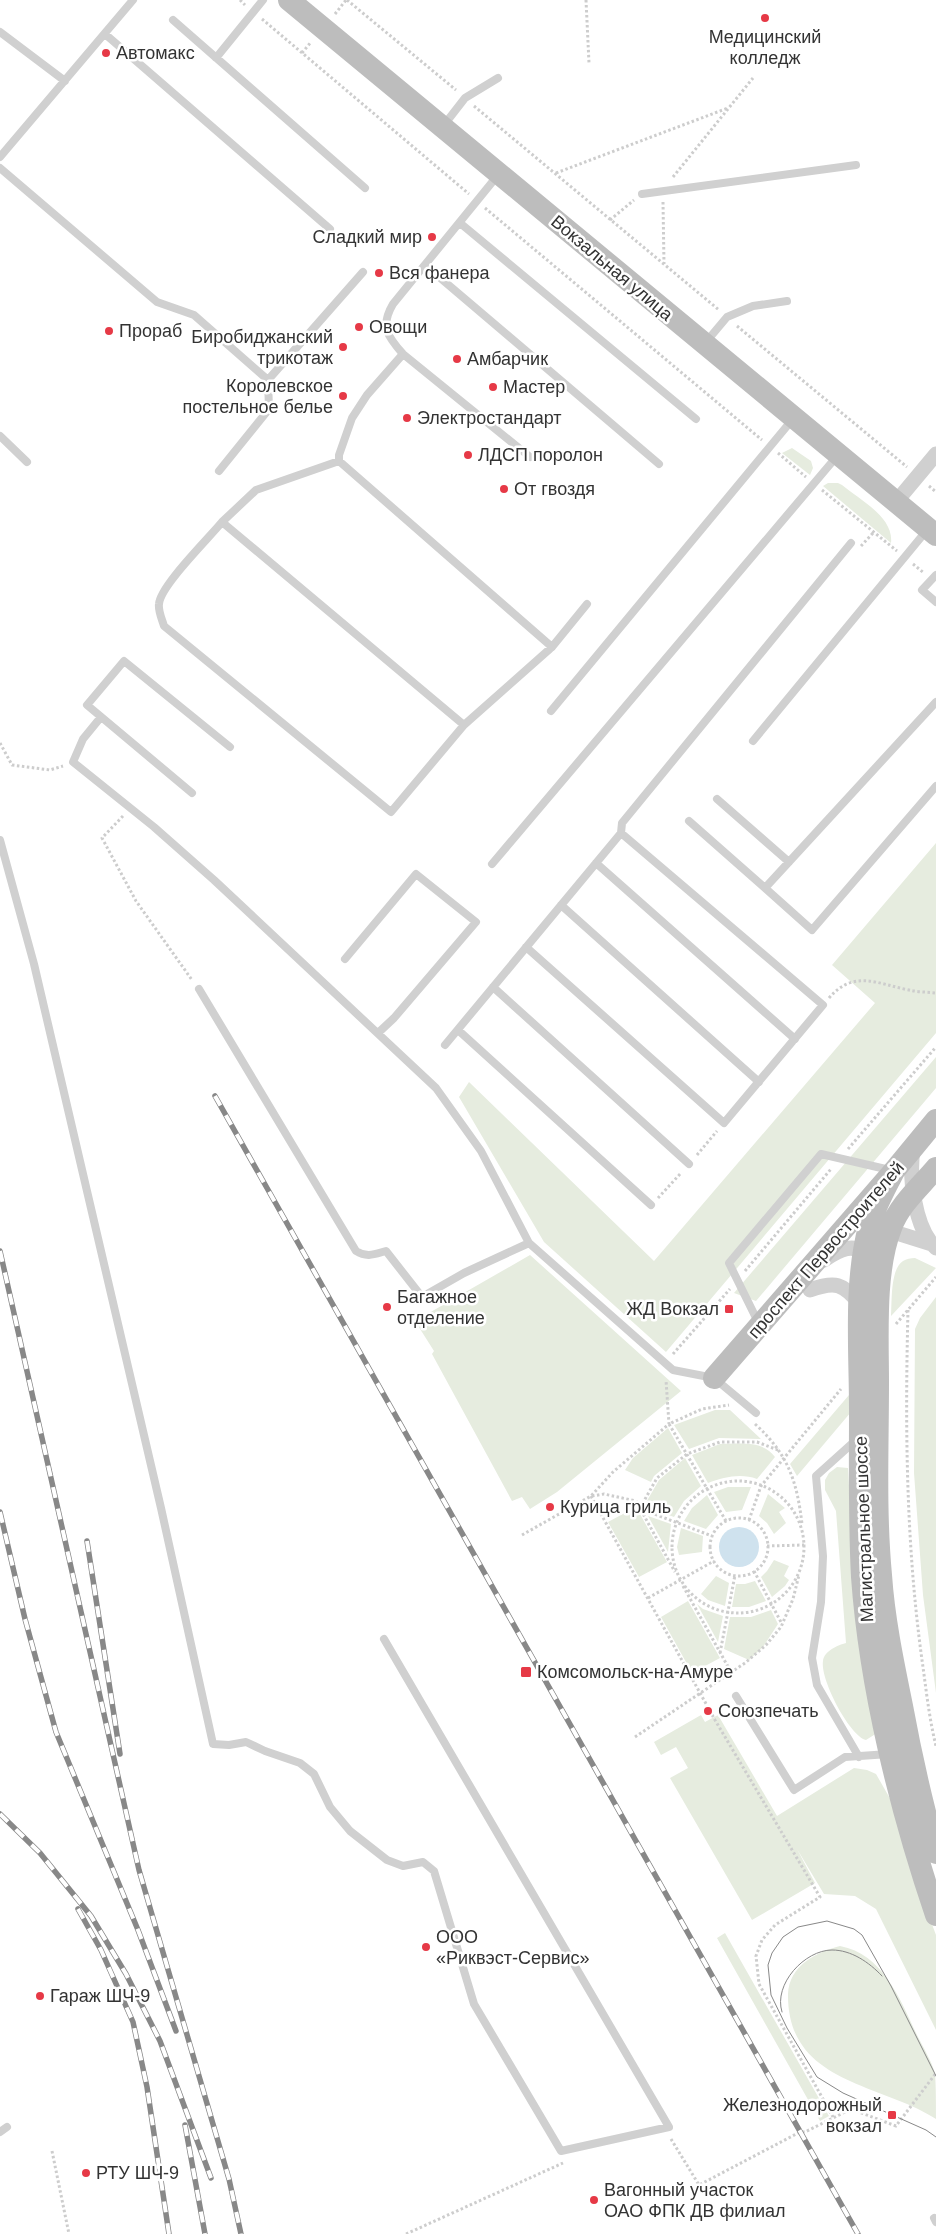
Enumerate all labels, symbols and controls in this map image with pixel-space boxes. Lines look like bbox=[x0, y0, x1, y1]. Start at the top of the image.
marker: Медицинский колледж bbox=[759, 12, 771, 24]
place label: Медицинский колледж bbox=[709, 27, 821, 68]
place label: Автомакс bbox=[116, 43, 195, 63]
marker: Автомакс bbox=[100, 47, 112, 59]
street label: Вокзальная улица bbox=[547, 211, 678, 325]
place label: Сладкий мир bbox=[313, 227, 422, 247]
marker: Сладкий мир bbox=[426, 231, 438, 243]
place label: Вся фанера bbox=[389, 263, 491, 283]
marker: Вся фанера bbox=[373, 267, 385, 279]
place label: Овощи bbox=[369, 317, 427, 337]
place label: Прораб bbox=[119, 321, 182, 341]
marker: Овощи bbox=[353, 321, 365, 333]
marker: Прораб bbox=[103, 325, 115, 337]
place label: Биробиджанский трикотаж bbox=[191, 327, 333, 368]
marker: Биробиджанский трикотаж bbox=[337, 341, 349, 353]
place label: Амбарчик bbox=[467, 349, 548, 369]
marker: Амбарчик bbox=[451, 353, 463, 365]
place label: Королевское постельное белье bbox=[183, 376, 333, 417]
place label: Мастер bbox=[503, 377, 565, 397]
marker: Мастер bbox=[487, 381, 499, 393]
marker: Королевское постельное белье bbox=[337, 390, 349, 402]
place label: Электростандарт bbox=[417, 408, 562, 428]
marker: Электростандарт bbox=[401, 412, 413, 424]
place label: ЛДСП поролон bbox=[478, 445, 603, 465]
marker: ЛДСП поролон bbox=[462, 449, 474, 461]
place label: От гвоздя bbox=[514, 479, 595, 499]
marker: От гвоздя bbox=[498, 483, 510, 495]
street label: проспект Первостроителей bbox=[744, 1158, 908, 1342]
place label: Багажное отделение bbox=[397, 1287, 485, 1328]
place label: ЖД Вокзал bbox=[626, 1299, 719, 1319]
marker: Багажное отделение bbox=[381, 1301, 393, 1313]
marker: ЖД Вокзал bbox=[723, 1303, 735, 1315]
street label: Магистральное шоссе bbox=[851, 1436, 877, 1622]
place label: Курица гриль bbox=[560, 1497, 671, 1517]
marker: Курица гриль bbox=[544, 1501, 556, 1513]
place label: Комсомольск-на-Амуре bbox=[537, 1662, 733, 1682]
marker: Комсомольск-на-Амуре bbox=[519, 1665, 533, 1679]
place label: Союзпечать bbox=[718, 1701, 819, 1721]
marker: Союзпечать bbox=[702, 1705, 714, 1717]
place label: ООО «Риквэст-Cервис» bbox=[436, 1927, 590, 1968]
marker: ООО «Риквэст-Cервис» bbox=[420, 1941, 432, 1953]
place label: Гараж ШЧ-9 bbox=[50, 1986, 150, 2006]
marker: Гараж ШЧ-9 bbox=[34, 1990, 46, 2002]
place label: Железнодорожный вокзал bbox=[723, 2095, 882, 2136]
marker: Железнодорожный вокзал bbox=[886, 2109, 898, 2121]
place label: РТУ ШЧ-9 bbox=[96, 2163, 179, 2183]
marker: РТУ ШЧ-9 bbox=[80, 2167, 92, 2179]
place label: Вагонный участок ОАО ФПК ДВ филиал bbox=[604, 2180, 785, 2221]
marker: Вагонный участок ОАО ФПК ДВ филиал bbox=[588, 2194, 600, 2206]

